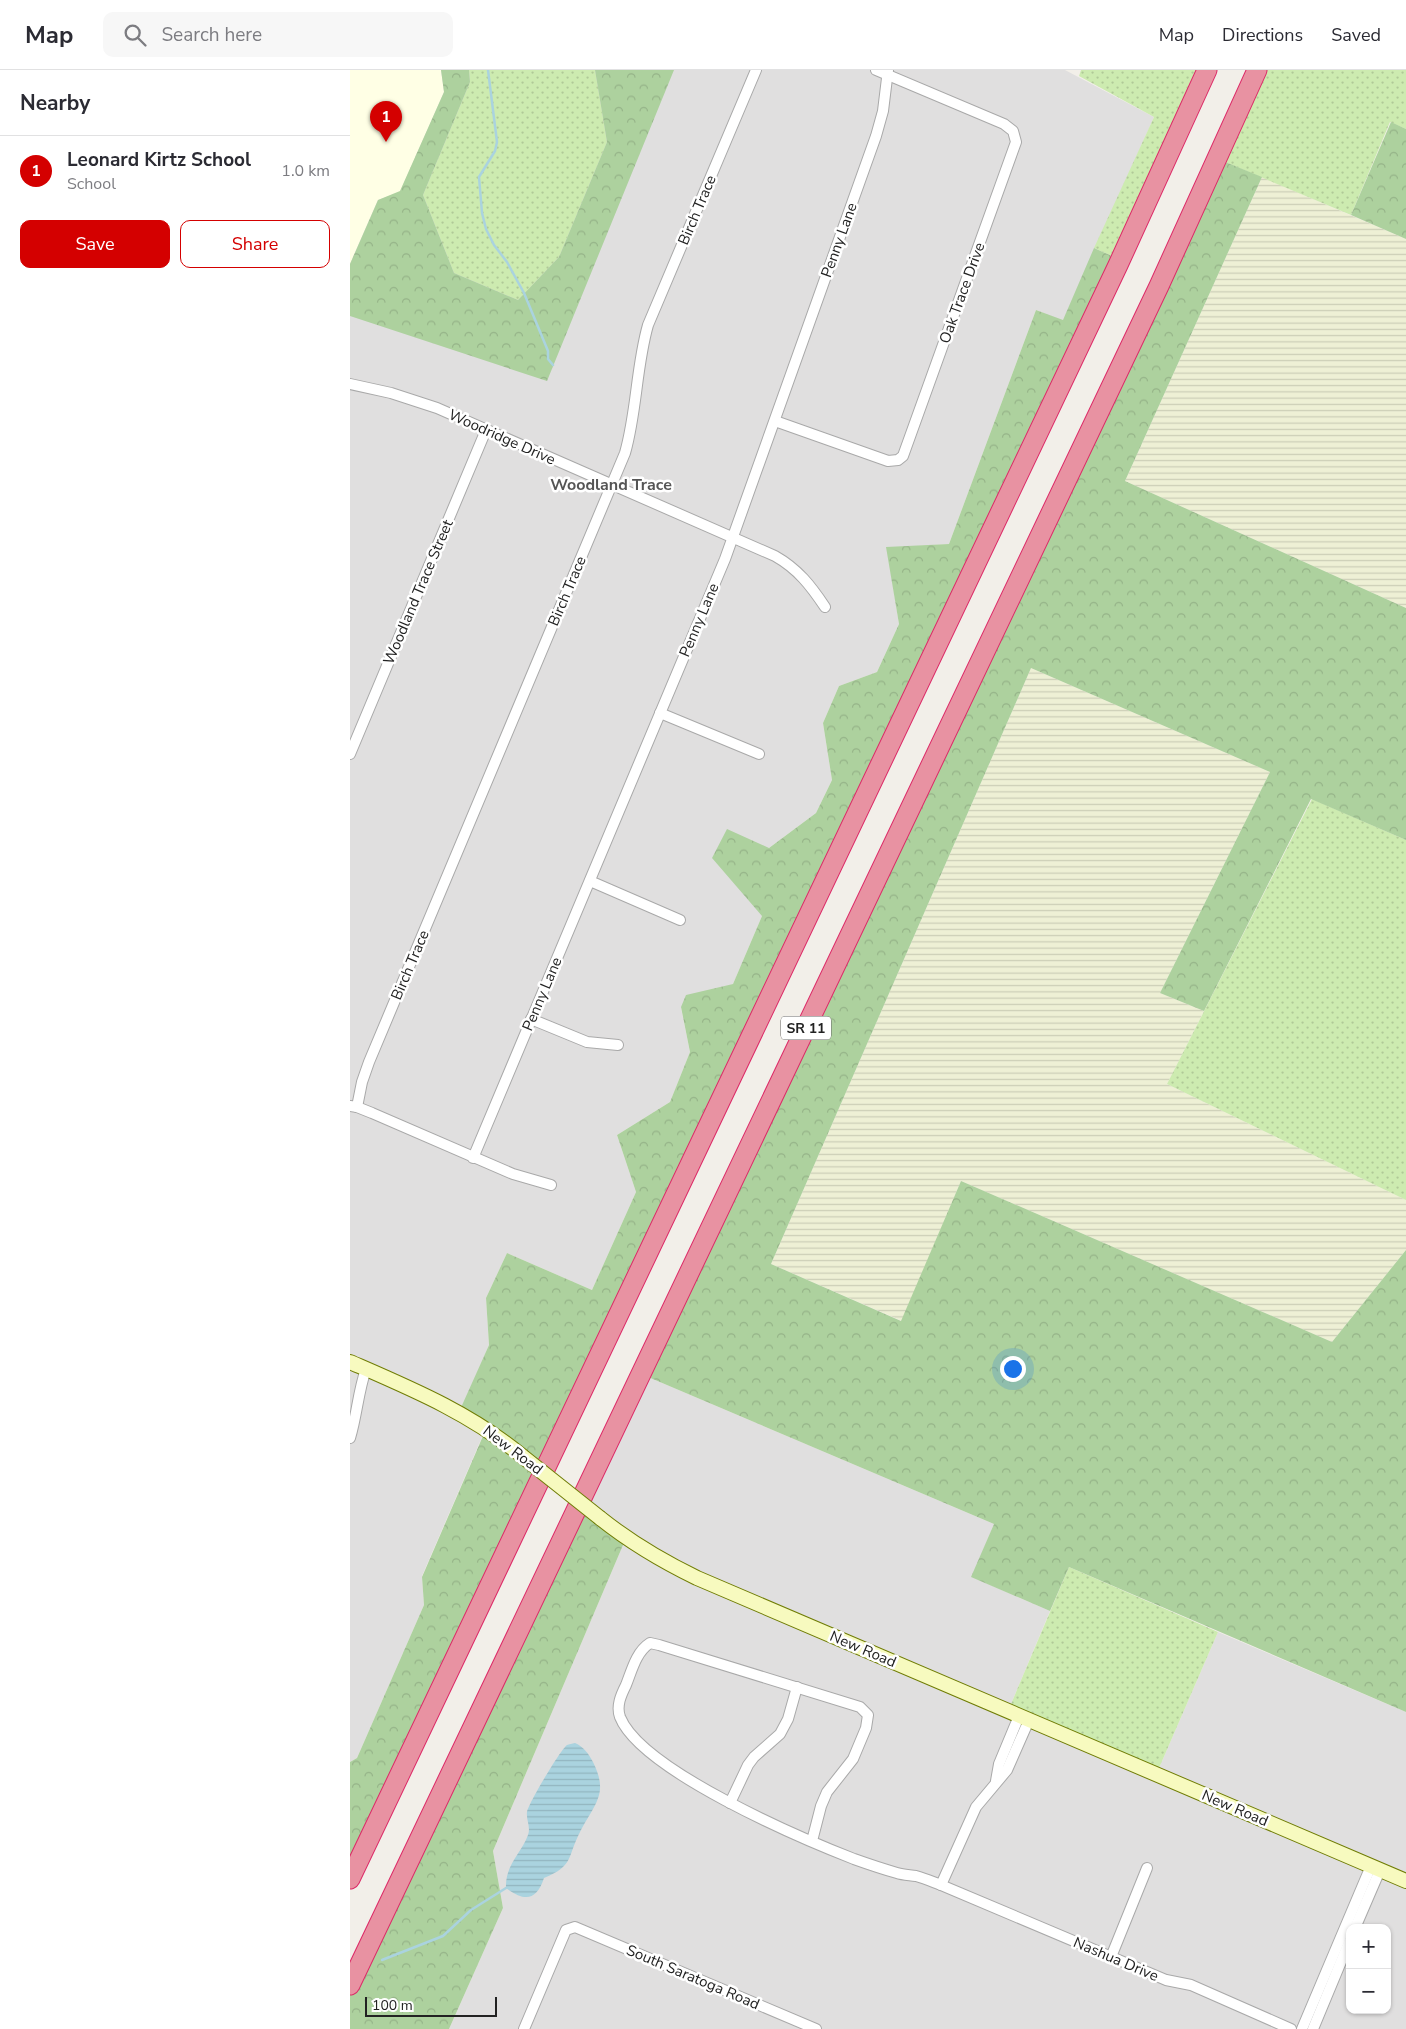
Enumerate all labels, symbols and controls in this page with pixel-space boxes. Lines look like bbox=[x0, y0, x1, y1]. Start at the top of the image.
search box bbox=[103, 12, 453, 57]
text: Map bbox=[25, 19, 73, 51]
icon: search bbox=[121, 21, 149, 49]
text: Search here bbox=[161, 22, 262, 48]
text: Map bbox=[1159, 23, 1194, 47]
text: Directions bbox=[1222, 23, 1303, 47]
text: Saved bbox=[1331, 23, 1381, 47]
text: Nearby bbox=[20, 89, 90, 117]
pin: 1 bbox=[370, 101, 402, 142]
text: Leonard Kirtz School bbox=[67, 147, 251, 173]
text: 1 bbox=[31, 160, 41, 182]
text: 1.0 km bbox=[281, 160, 330, 182]
street label: Birch Trace bbox=[673, 172, 721, 248]
text: School bbox=[67, 173, 116, 195]
street label: Penny Lane bbox=[816, 200, 862, 280]
button: Save bbox=[20, 220, 170, 268]
button: Share bbox=[180, 220, 330, 268]
street label: Oak Trace Drive bbox=[934, 240, 990, 346]
street label: Woodridge Drive bbox=[445, 405, 559, 470]
district label: Woodland Trace bbox=[550, 474, 672, 496]
street label: Woodland Trace Street bbox=[378, 516, 458, 667]
street label: Birch Trace bbox=[543, 553, 591, 629]
street label: Penny Lane bbox=[675, 580, 724, 660]
street label: Birch Trace bbox=[386, 927, 434, 1003]
street label: Penny Lane bbox=[518, 954, 567, 1034]
road number: SR 11 bbox=[781, 1016, 831, 1040]
your location bbox=[1000, 1356, 1026, 1382]
street label: New Road bbox=[479, 1421, 547, 1479]
street label: New Road bbox=[827, 1626, 899, 1672]
street label: New Road bbox=[1199, 1785, 1271, 1831]
map controls bbox=[1346, 1924, 1391, 2014]
button: + bbox=[1346, 1924, 1391, 1969]
street label: Nashua Drive bbox=[1070, 1932, 1162, 1986]
street label: South Saratoga Road bbox=[623, 1940, 763, 2014]
button: − bbox=[1346, 1969, 1391, 2014]
scale bar bbox=[365, 1994, 498, 2017]
text: 100 m bbox=[372, 1996, 413, 2015]

